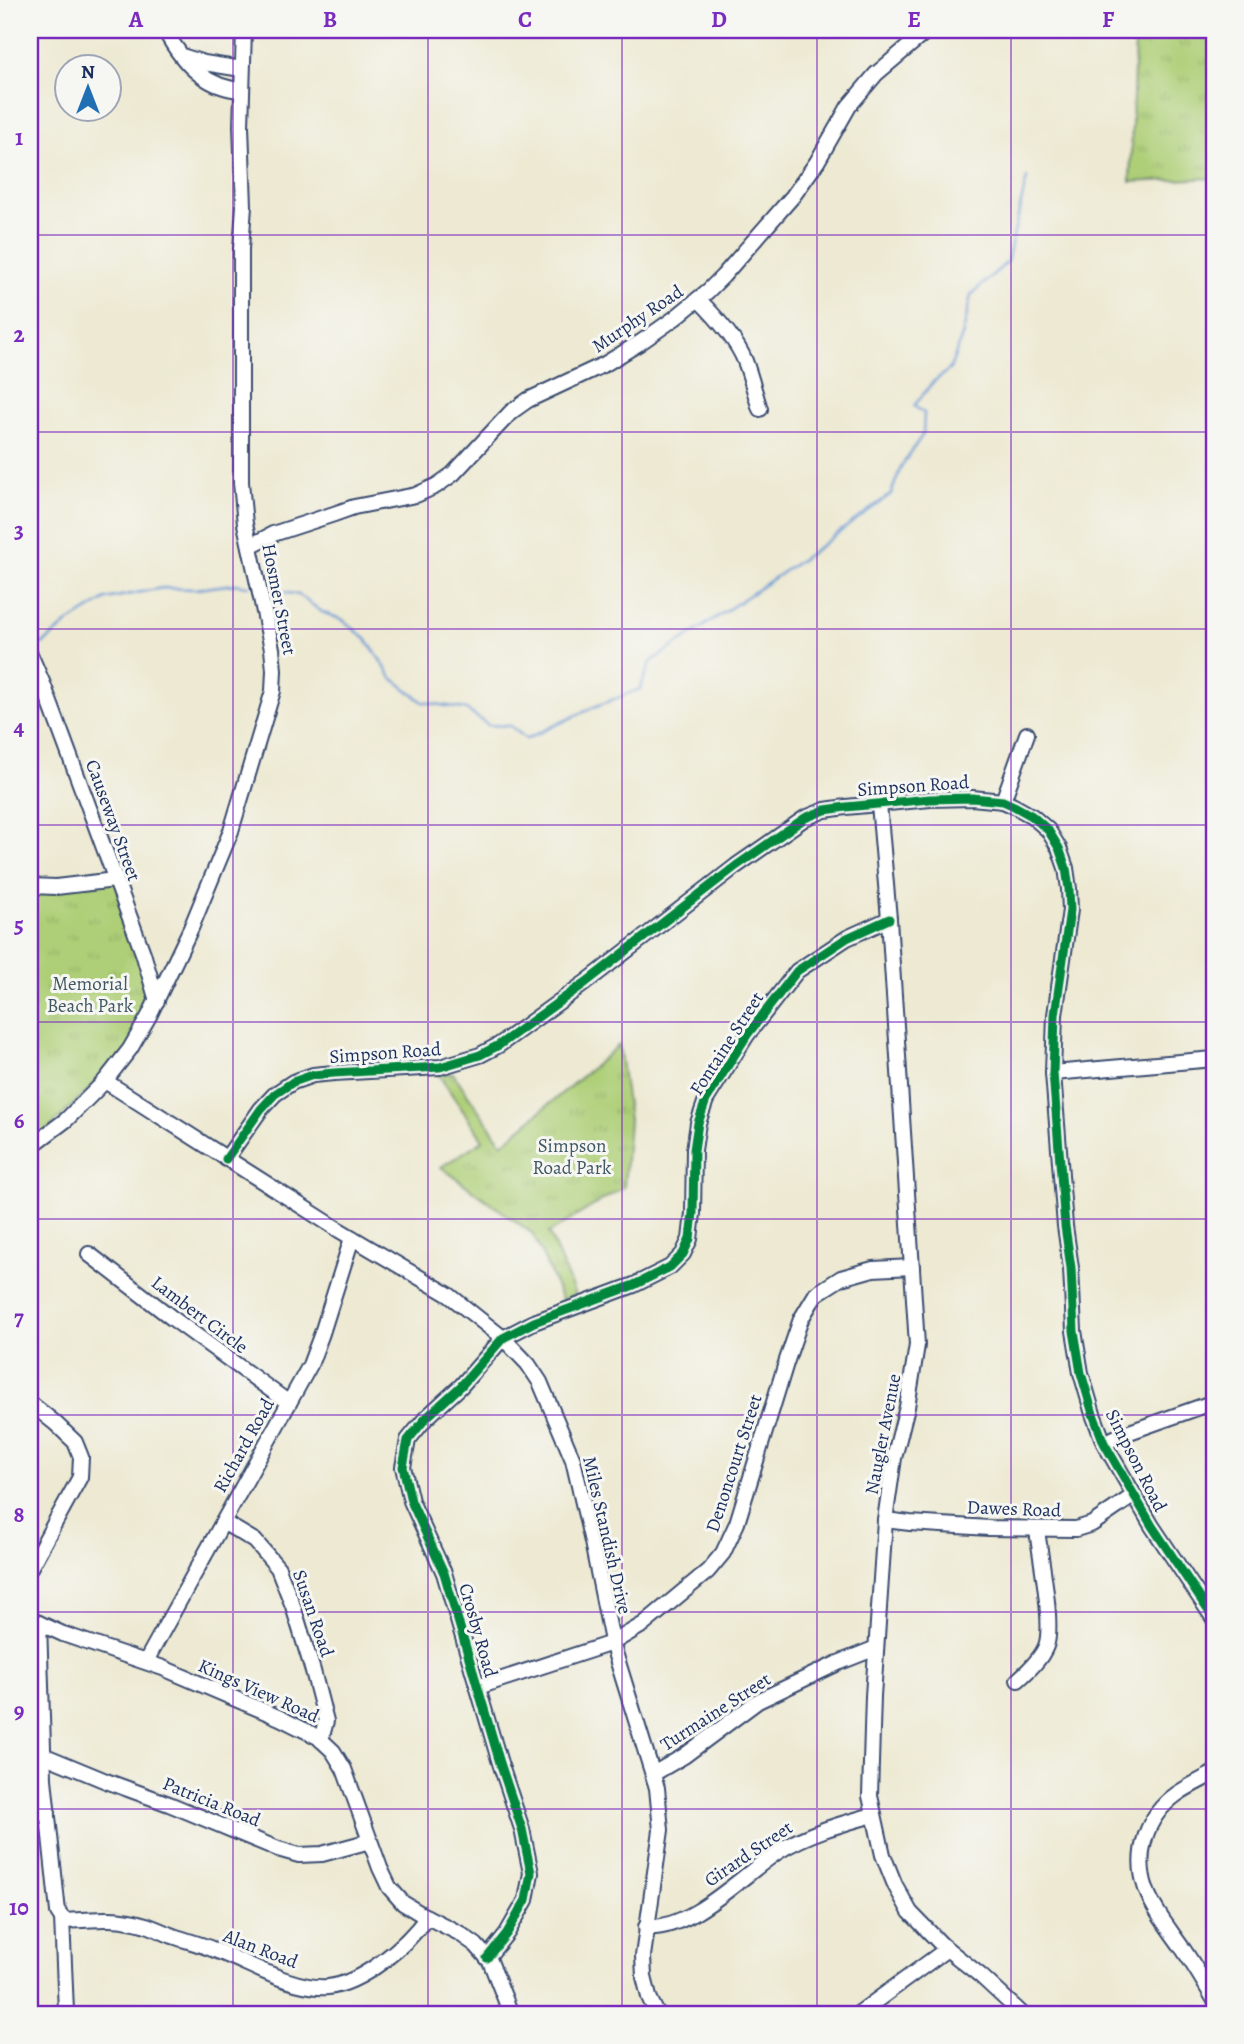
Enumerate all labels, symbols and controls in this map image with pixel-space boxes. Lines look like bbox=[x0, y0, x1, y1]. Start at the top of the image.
text: A bbox=[128, 4, 144, 35]
text: B bbox=[323, 4, 337, 35]
text: C bbox=[518, 4, 532, 35]
text: D bbox=[711, 4, 727, 35]
text: E bbox=[907, 4, 921, 35]
text: F bbox=[1102, 4, 1115, 35]
north arrow bbox=[52, 52, 122, 122]
text: N bbox=[81, 59, 95, 85]
text: 1 bbox=[15, 122, 23, 153]
street label: Murphy Road bbox=[587, 278, 689, 359]
text: 2 bbox=[13, 319, 25, 350]
text: 3 bbox=[14, 515, 24, 546]
street label: Hosmer Street bbox=[255, 541, 303, 657]
text: 4 bbox=[14, 712, 25, 743]
street label: Causeway Street bbox=[79, 756, 147, 885]
street label: Simpson Road bbox=[856, 769, 971, 803]
text: 5 bbox=[14, 909, 24, 940]
park label: Memorial Beach Park bbox=[47, 971, 134, 1019]
street label: Fontaine Street bbox=[684, 987, 770, 1100]
street label: Simpson Road bbox=[328, 1036, 443, 1070]
text: 6 bbox=[14, 1105, 25, 1136]
park label: Simpson Road Park bbox=[533, 1133, 612, 1181]
street label: Lambert Circle bbox=[146, 1270, 253, 1360]
text: 7 bbox=[14, 1302, 24, 1333]
street label: Naugler Avenue bbox=[859, 1371, 907, 1497]
street label: Denoncourt Street bbox=[699, 1391, 769, 1536]
street label: Richard Road bbox=[207, 1393, 281, 1497]
street label: Simpson Road bbox=[1099, 1405, 1173, 1517]
street label: Miles Standish Drive bbox=[576, 1454, 638, 1617]
street label: Dawes Road bbox=[966, 1494, 1062, 1524]
text: 8 bbox=[13, 1499, 25, 1530]
street label: Susan Road bbox=[286, 1566, 340, 1661]
street label: Crosby Road bbox=[452, 1580, 504, 1681]
street label: Kings View Road bbox=[194, 1653, 324, 1730]
street label: Turmaine Street bbox=[655, 1666, 776, 1757]
text: 9 bbox=[14, 1695, 24, 1726]
street label: Patricia Road bbox=[159, 1770, 265, 1834]
street label: Girard Street bbox=[699, 1815, 798, 1893]
text: 10 bbox=[9, 1892, 29, 1923]
street label: Alan Road bbox=[219, 1922, 302, 1975]

